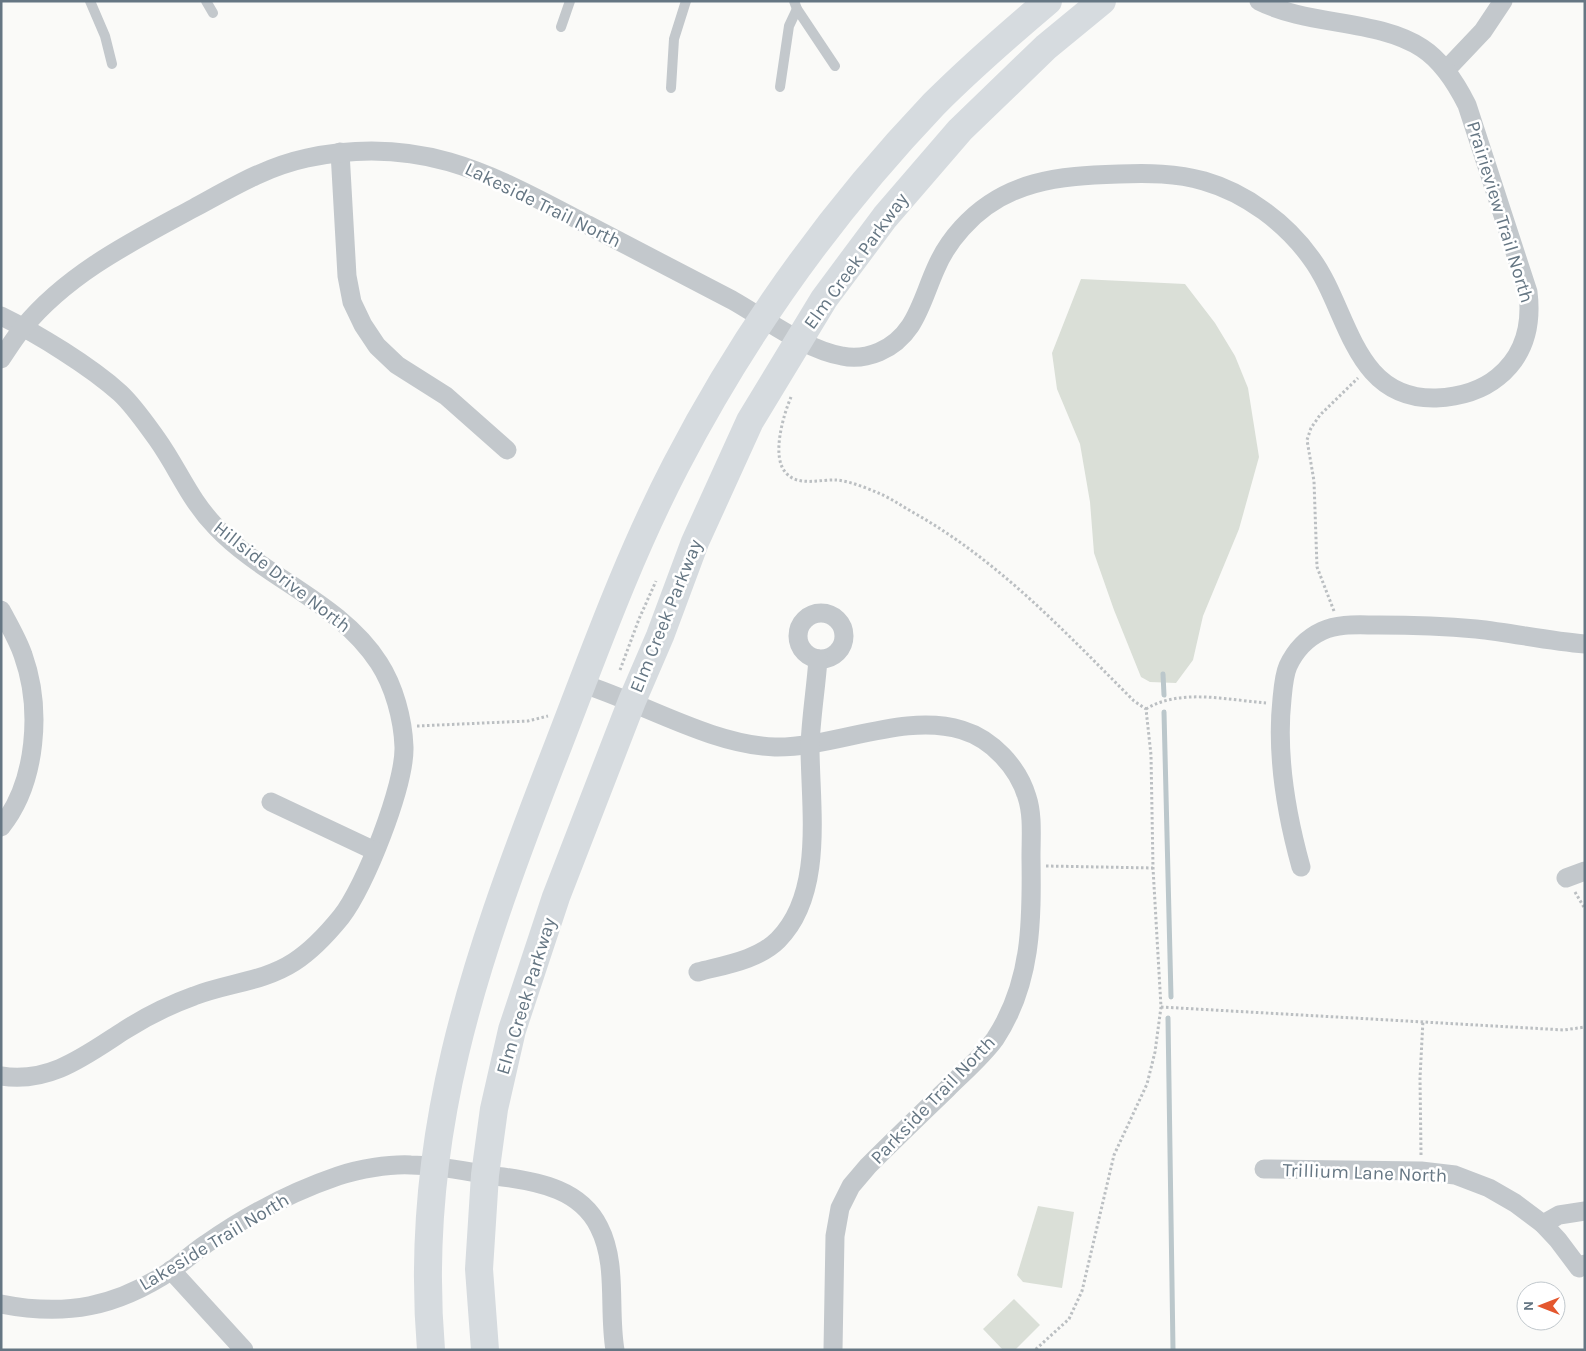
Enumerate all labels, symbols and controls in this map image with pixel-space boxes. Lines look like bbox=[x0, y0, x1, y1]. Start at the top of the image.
street label: Prairieview Trail North bbox=[1462, 118, 1538, 306]
street label: Lakeside Trail North bbox=[461, 158, 625, 252]
street label: Elm Creek Parkway bbox=[799, 188, 913, 333]
street label: Hillside Drive North bbox=[209, 517, 355, 637]
street label: Elm Creek Parkway bbox=[625, 536, 707, 696]
street label: Elm Creek Parkway bbox=[492, 915, 560, 1077]
street label: Parkside Trail North bbox=[866, 1031, 1000, 1169]
street label: Trillium Lane North bbox=[1282, 1159, 1448, 1187]
street label: Lakeside Trail North bbox=[135, 1189, 293, 1295]
north arrow bbox=[1516, 1281, 1566, 1331]
text: N bbox=[1520, 1301, 1537, 1311]

